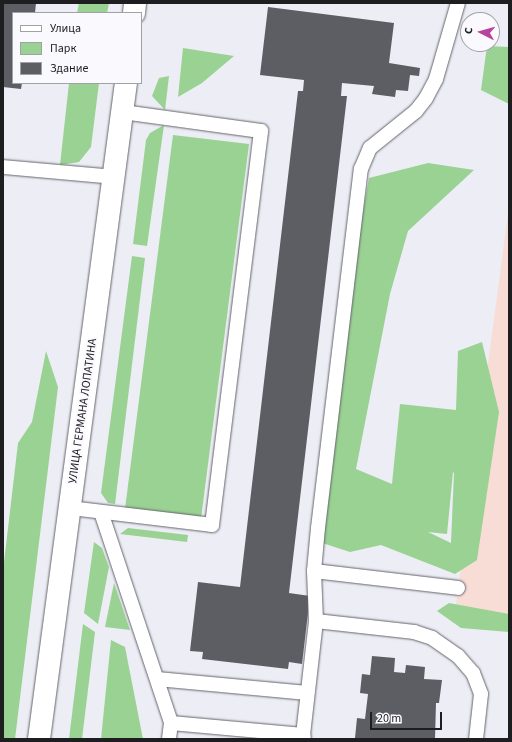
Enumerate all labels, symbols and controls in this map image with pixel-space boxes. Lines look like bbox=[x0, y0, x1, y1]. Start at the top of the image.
legend bbox=[12, 12, 142, 84]
north arrow bbox=[460, 12, 500, 52]
text: Улица bbox=[50, 20, 81, 37]
text: С bbox=[461, 27, 476, 35]
text: Парк bbox=[50, 40, 76, 57]
text: Здание bbox=[50, 60, 89, 77]
street label: УЛИЦА ГЕРМАНА ЛОПАТИНА bbox=[66, 338, 100, 484]
scale bar bbox=[372, 704, 444, 730]
text: 20 m bbox=[377, 710, 401, 727]

